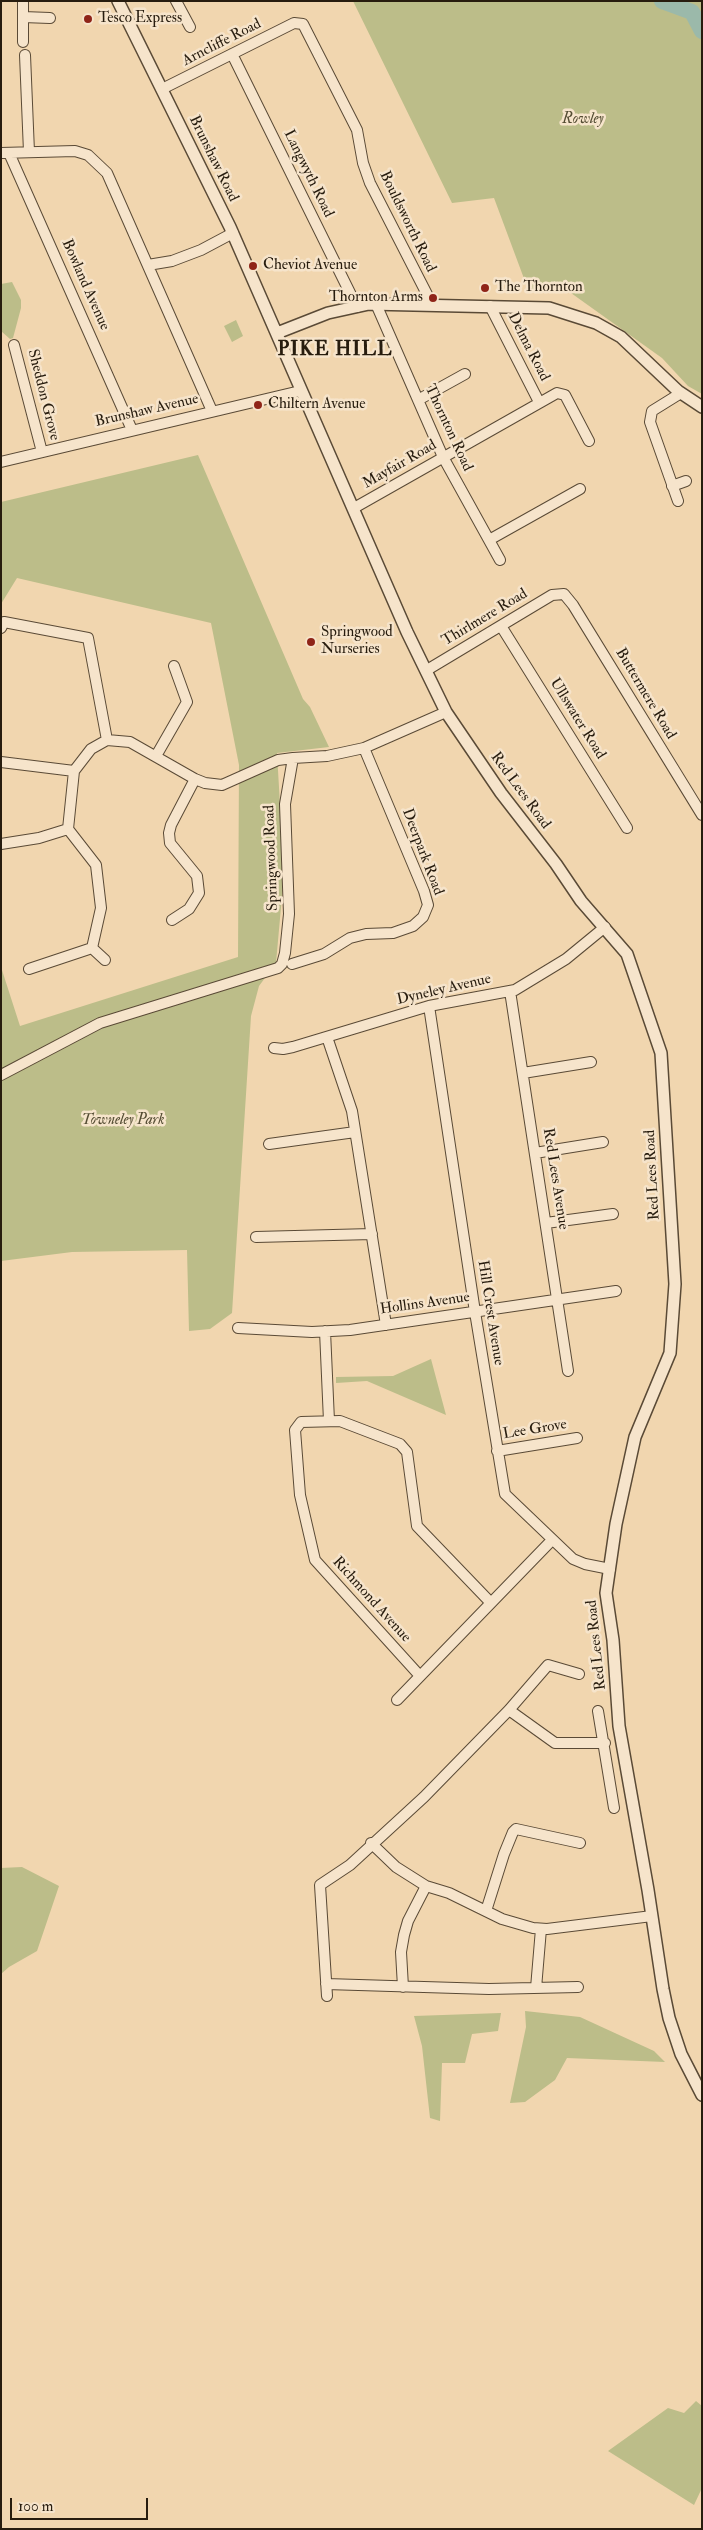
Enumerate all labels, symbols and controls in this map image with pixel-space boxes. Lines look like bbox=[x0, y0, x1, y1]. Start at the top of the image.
place label: Tesco Express bbox=[98, 10, 182, 28]
marker: Tesco Express bbox=[82, 13, 94, 25]
street label: Arncliffe Road bbox=[180, 15, 264, 71]
park label: Rowley bbox=[562, 111, 604, 129]
street label: Brunshaw Road bbox=[184, 113, 242, 205]
street label: Langwyth Road bbox=[279, 127, 337, 221]
street label: Bouldsworth Road bbox=[375, 168, 439, 276]
street label: Bowland Avenue bbox=[57, 237, 113, 333]
place label: Cheviot Avenue bbox=[263, 257, 357, 275]
marker: Cheviot Avenue bbox=[247, 260, 259, 272]
place label: The Thornton bbox=[495, 279, 583, 297]
marker: The Thornton bbox=[479, 282, 491, 294]
place label: Thornton Arms bbox=[329, 289, 423, 307]
marker: Thornton Arms bbox=[427, 292, 439, 304]
street label: Delma Road bbox=[503, 310, 553, 384]
district label: PIKE HILL bbox=[276, 339, 394, 363]
street label: Sheddon Grove bbox=[23, 348, 63, 442]
street label: Thornton Road bbox=[420, 382, 476, 474]
street label: Brunshaw Avenue bbox=[94, 390, 200, 432]
place label: Chiltern Avenue bbox=[268, 396, 366, 414]
marker: Chiltern Avenue bbox=[252, 399, 264, 411]
street label: Mayfair Road bbox=[360, 437, 440, 493]
street label: Thirlmere Road bbox=[439, 585, 531, 651]
place label: Springwood Nurseries bbox=[321, 624, 393, 659]
marker: Springwood Nurseries bbox=[305, 636, 317, 648]
street label: Buttermere Road bbox=[611, 645, 679, 743]
street label: Ullswater Road bbox=[545, 675, 609, 763]
street label: Red Lees Road bbox=[486, 749, 554, 833]
street label: Springwood Road bbox=[261, 805, 283, 911]
street label: Deerpark Road bbox=[397, 806, 447, 898]
street label: Dyneley Avenue bbox=[395, 970, 493, 1010]
park label: Towneley Park bbox=[82, 1112, 164, 1130]
street label: Red Lees Avenue bbox=[538, 1127, 572, 1231]
street label: Red Lees Road bbox=[642, 1129, 664, 1221]
street label: Hill Crest Avenue bbox=[473, 1259, 507, 1367]
street label: Hollins Avenue bbox=[379, 1289, 471, 1319]
street label: Lee Grove bbox=[502, 1416, 568, 1444]
street label: Richmond Avenue bbox=[328, 1553, 414, 1647]
street label: Red Lees Road bbox=[583, 1599, 611, 1691]
scale bar bbox=[12, 2488, 150, 2520]
text: 100 m bbox=[18, 2497, 53, 2516]

